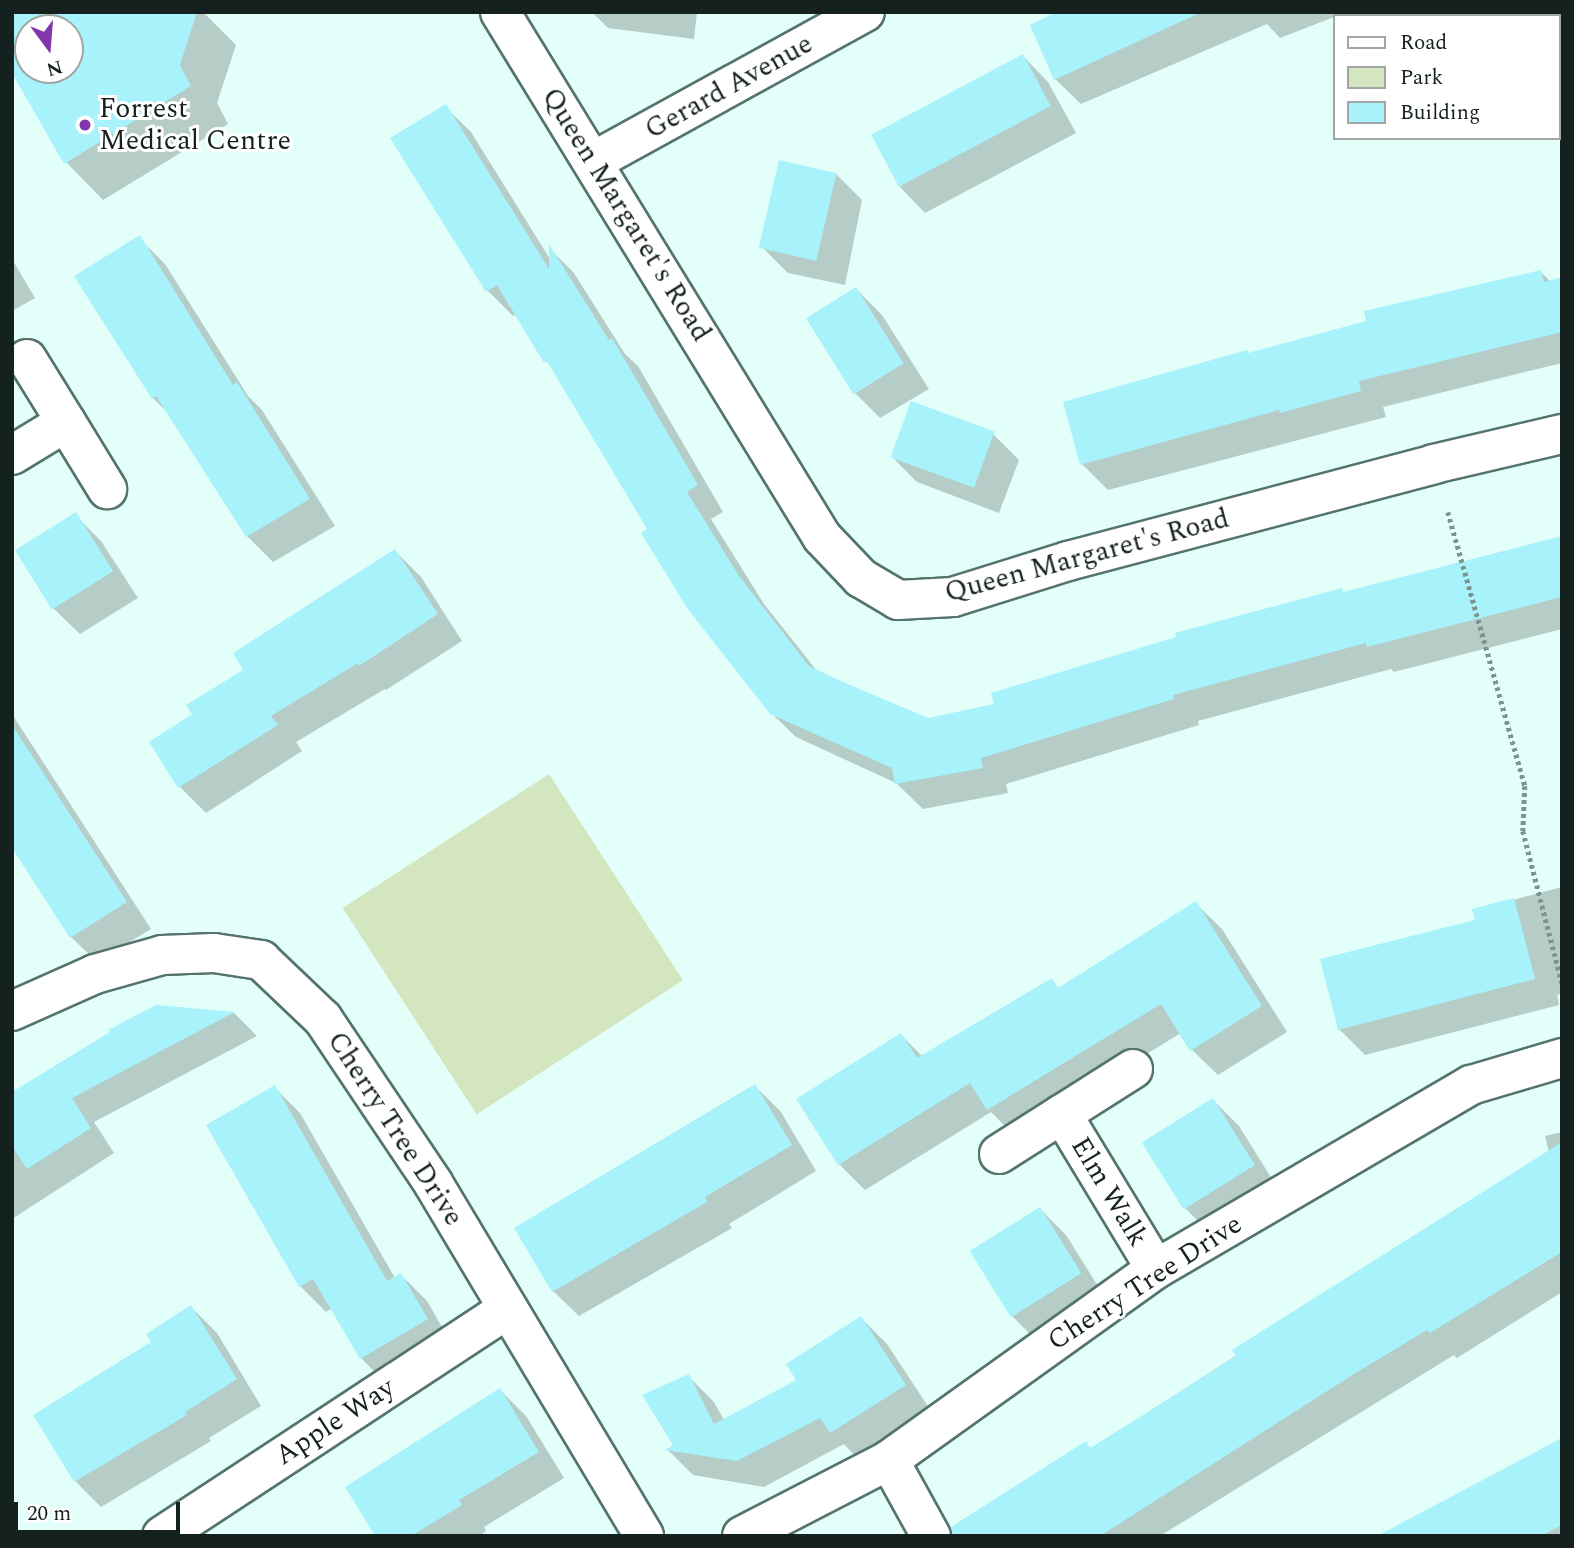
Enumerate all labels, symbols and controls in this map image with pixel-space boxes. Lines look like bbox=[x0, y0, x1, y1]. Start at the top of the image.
north arrow bbox=[14, 14, 84, 84]
legend bbox=[1332, 14, 1560, 140]
street label: Gerard Avenue bbox=[639, 27, 819, 147]
text: Road bbox=[1400, 27, 1447, 59]
text: N bbox=[43, 52, 66, 84]
text: Park bbox=[1400, 62, 1443, 94]
street label: Queen Margaret's Road bbox=[534, 82, 718, 348]
place label: Forrest Medical Centre bbox=[99, 92, 291, 158]
text: Building bbox=[1400, 97, 1480, 129]
marker: Forrest Medical Centre bbox=[77, 117, 93, 133]
street label: Queen Margaret's Road bbox=[941, 502, 1233, 610]
street label: Cherry Tree Drive bbox=[320, 1026, 470, 1232]
street label: Elm Walk bbox=[1063, 1131, 1155, 1253]
street label: Cherry Tree Drive bbox=[1042, 1208, 1248, 1358]
street label: Apple Way bbox=[269, 1371, 401, 1473]
scale bar bbox=[18, 1488, 184, 1532]
text: 20 m bbox=[27, 1498, 71, 1530]

